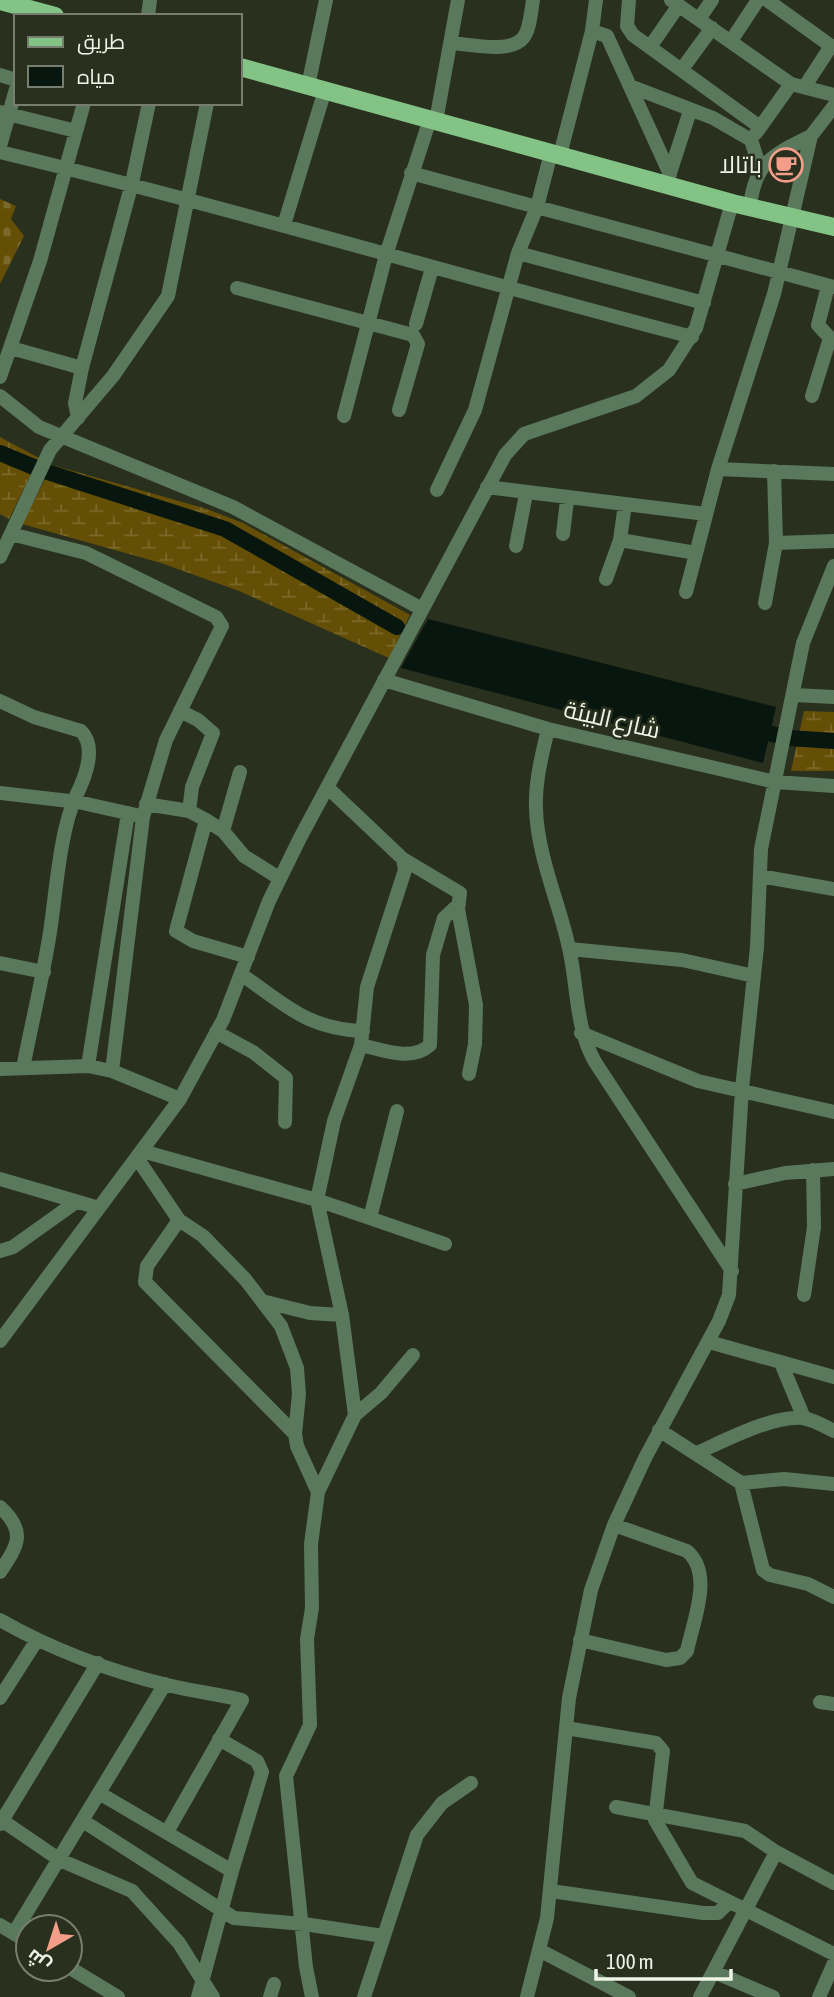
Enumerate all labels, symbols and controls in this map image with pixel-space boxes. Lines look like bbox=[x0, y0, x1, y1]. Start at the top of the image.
legend bbox=[14, 14, 242, 105]
text: طريق bbox=[77, 29, 125, 55]
text: مياه bbox=[77, 64, 115, 88]
cafe icon: باتالا bbox=[767, 146, 805, 184]
place label: باتالا bbox=[720, 151, 762, 178]
street label: شارع البيئة bbox=[561, 695, 663, 747]
north arrow bbox=[14, 1913, 84, 1983]
scale bar bbox=[596, 1938, 731, 1982]
text: ش bbox=[22, 1944, 55, 1977]
text: 100 m bbox=[606, 1949, 654, 1973]

